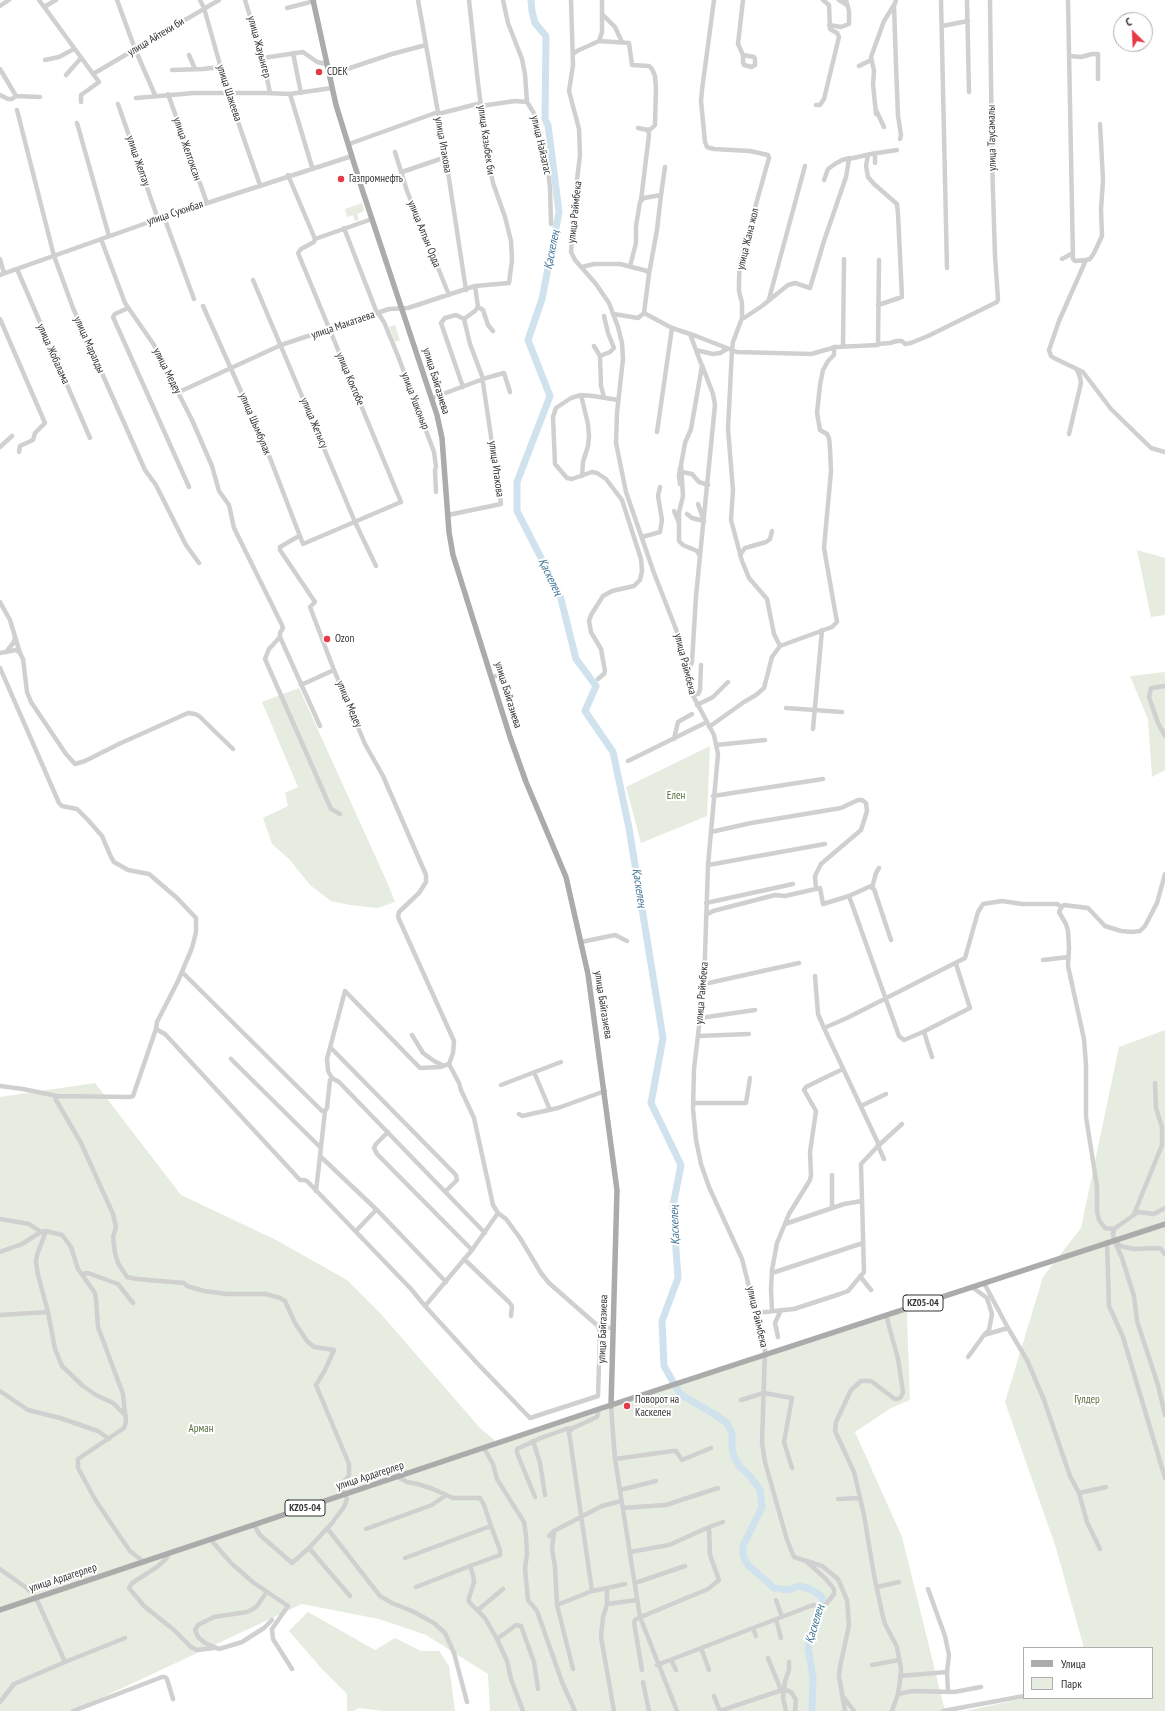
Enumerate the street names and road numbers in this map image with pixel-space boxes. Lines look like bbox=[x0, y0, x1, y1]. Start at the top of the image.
street label: улица Жауынгер bbox=[244, 14, 274, 80]
street label: улица Айтеки би bbox=[125, 15, 187, 59]
street label: улица Шакеева bbox=[214, 63, 244, 123]
street label: улица Казыбек би bbox=[475, 104, 497, 176]
street label: улица Таусамалы bbox=[985, 105, 999, 171]
street label: улица Найзатас bbox=[528, 114, 554, 176]
street label: улица Желтоксан bbox=[170, 116, 204, 182]
street label: улица Итакова bbox=[432, 116, 454, 174]
street label: улица Желтау bbox=[123, 134, 153, 188]
street label: улица Раймбека bbox=[565, 180, 585, 244]
street label: улица Суюнбая bbox=[145, 198, 205, 228]
street label: улица Алтын Орда bbox=[405, 199, 443, 269]
street label: улица Жана жол bbox=[734, 207, 762, 271]
street label: улица Макатаева bbox=[310, 308, 376, 342]
street label: улица Маралды bbox=[71, 315, 107, 375]
street label: улица Жобалама bbox=[34, 322, 72, 386]
street label: улица Медеу bbox=[150, 346, 184, 396]
street label: улица Байгазиева bbox=[420, 346, 452, 416]
street label: улица Коктобе bbox=[333, 351, 367, 407]
street label: улица Ушконыр bbox=[398, 370, 432, 432]
street label: улица Шымбулак bbox=[236, 391, 274, 457]
street label: улица Жетысу bbox=[297, 396, 331, 450]
street label: улица Итакова bbox=[486, 440, 506, 498]
street label: улица Раймбека bbox=[671, 632, 699, 696]
street label: улица Байгазиева bbox=[492, 660, 524, 730]
street label: улица Медеу bbox=[333, 679, 365, 729]
street label: улица Раймбека bbox=[693, 961, 711, 1025]
street label: улица Байгазиева bbox=[591, 970, 615, 1040]
street label: улица Раймбека bbox=[744, 1285, 770, 1349]
street label: улица Байгазиева bbox=[595, 1294, 611, 1364]
road number: KZ05-04 bbox=[903, 1295, 943, 1311]
street label: улица Ардагерлер bbox=[334, 1459, 406, 1493]
road number: KZ05-04 bbox=[285, 1500, 325, 1516]
street label: улица Ардагерлер bbox=[27, 1561, 99, 1595]

